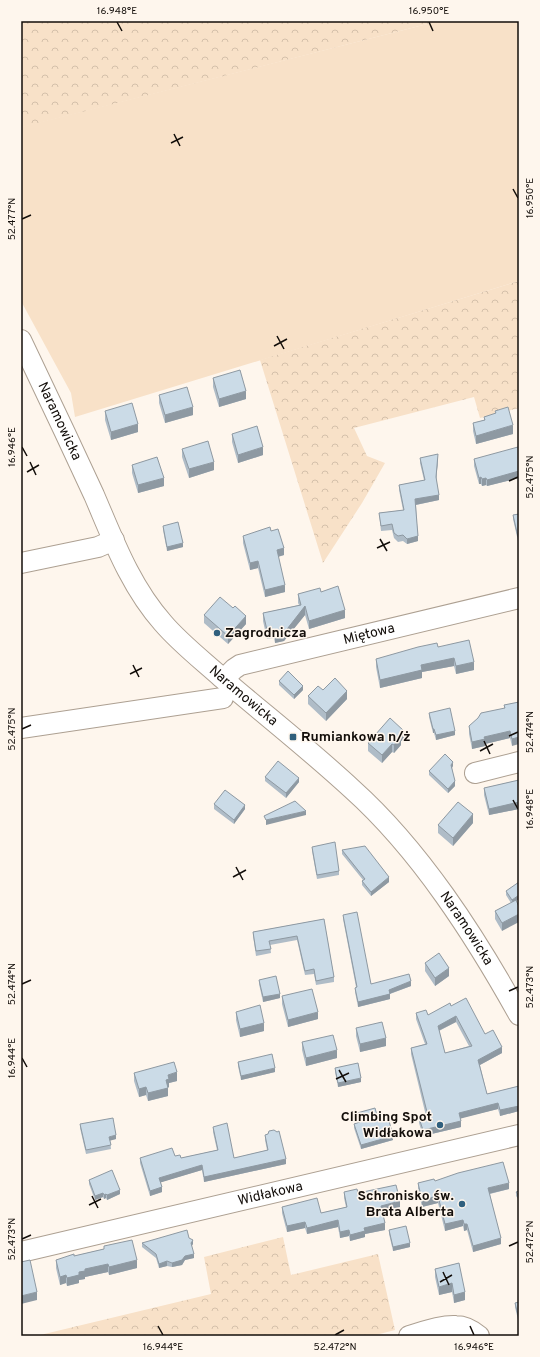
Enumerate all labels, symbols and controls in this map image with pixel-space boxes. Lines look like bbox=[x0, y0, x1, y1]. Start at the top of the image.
text: 16.948°E bbox=[97, 5, 137, 18]
text: 16.950°E bbox=[409, 5, 449, 18]
text: 16.950°E bbox=[524, 178, 537, 218]
text: 52.477°N bbox=[6, 198, 19, 240]
street label: Naramowicka bbox=[34, 380, 85, 463]
text: 16.946°E bbox=[6, 427, 19, 467]
text: 52.475°N bbox=[524, 455, 537, 499]
street label: Miętowa bbox=[342, 620, 396, 648]
place label: Zagrodnicza bbox=[225, 625, 307, 642]
marker: Zagrodnicza bbox=[212, 628, 222, 638]
street label: Naramowicka bbox=[206, 662, 281, 730]
text: 52.475°N bbox=[6, 707, 19, 751]
text: 52.474°N bbox=[524, 711, 537, 753]
place label: Rumiankowa n/ż bbox=[301, 729, 411, 746]
marker: Rumiankowa n/ż bbox=[288, 732, 298, 742]
text: 16.948°E bbox=[524, 789, 537, 829]
street label: Naramowicka bbox=[436, 888, 497, 968]
text: 52.474°N bbox=[6, 963, 19, 1005]
text: 52.473°N bbox=[524, 966, 537, 1008]
text: 16.944°E bbox=[6, 1038, 19, 1078]
place label: Climbing Spot Widłakowa bbox=[341, 1109, 432, 1142]
marker: Climbing Spot Widłakowa bbox=[435, 1120, 445, 1130]
street label: Widłakowa bbox=[236, 1178, 304, 1209]
place label: Schronisko św. Brata Alberta bbox=[358, 1188, 454, 1221]
marker: Schronisko św. Brata Alberta bbox=[457, 1199, 467, 1209]
text: 52.473°N bbox=[6, 1218, 19, 1260]
text: 52.472°N bbox=[524, 1220, 537, 1264]
text: 16.944°E bbox=[143, 1341, 183, 1354]
text: 52.472°N bbox=[313, 1341, 357, 1354]
text: 16.946°E bbox=[454, 1341, 494, 1354]

